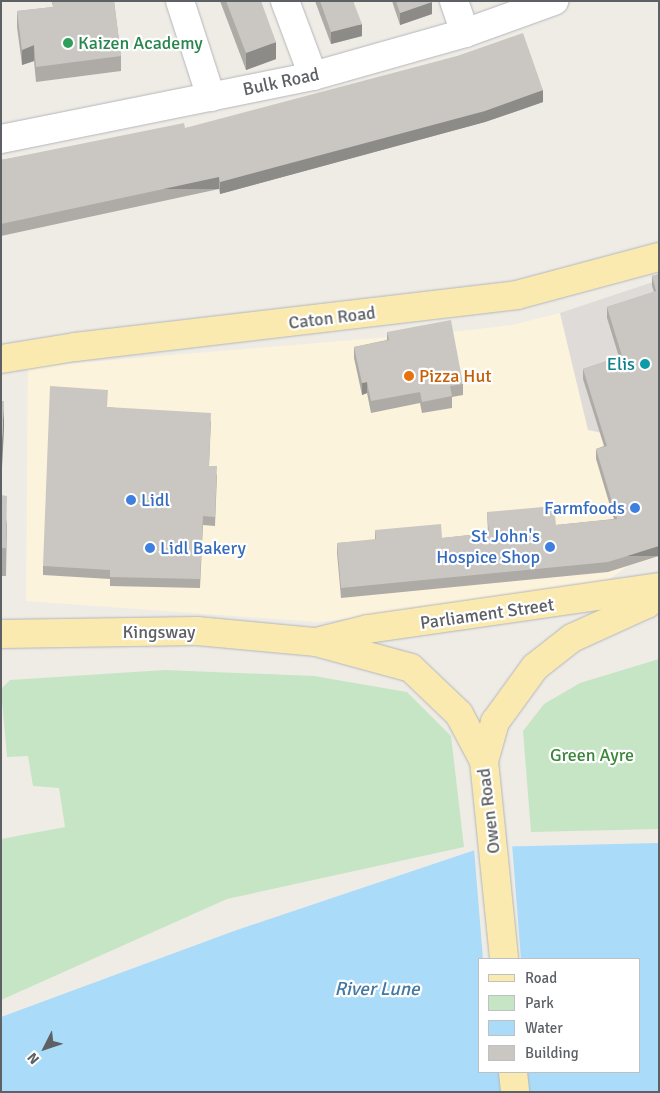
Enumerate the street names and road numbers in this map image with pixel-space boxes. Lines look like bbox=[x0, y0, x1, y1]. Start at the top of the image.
street label: Bulk Road bbox=[241, 63, 321, 101]
street label: Caton Road bbox=[287, 302, 377, 334]
street label: Parliament Street bbox=[419, 594, 555, 634]
street label: Kingsway bbox=[123, 621, 195, 643]
street label: Owen Road bbox=[473, 767, 505, 855]

